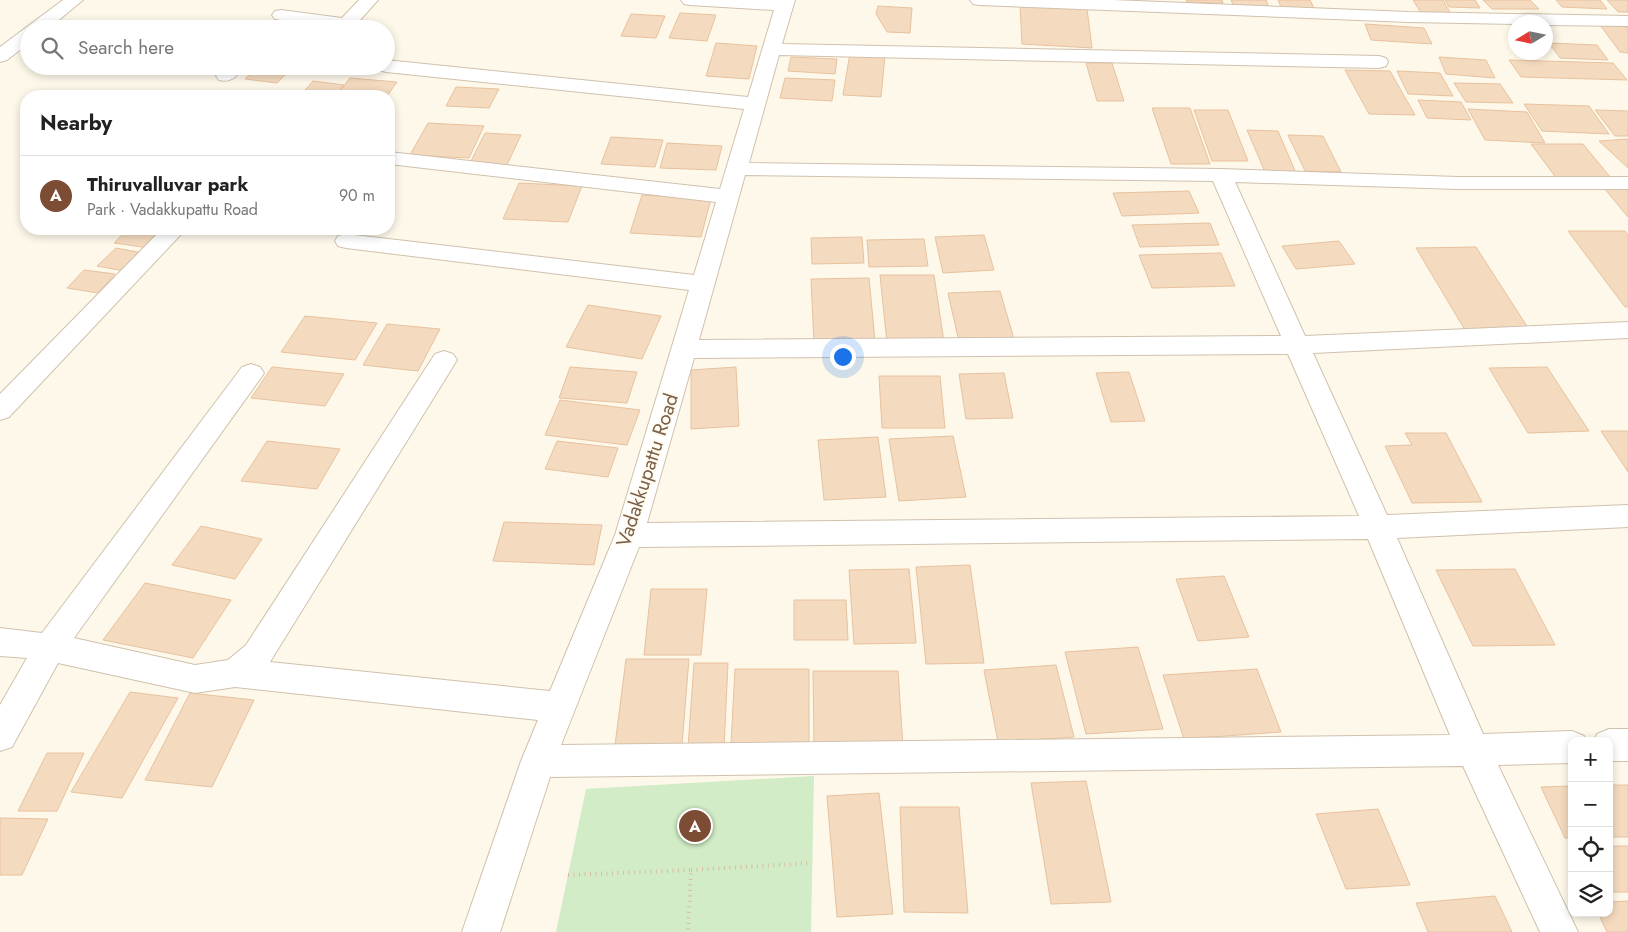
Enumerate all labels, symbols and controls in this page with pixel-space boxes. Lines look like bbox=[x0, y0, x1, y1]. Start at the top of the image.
north arrow bbox=[1508, 15, 1553, 60]
search box bbox=[20, 20, 395, 75]
icon: search bbox=[38, 34, 66, 62]
text: Search here bbox=[78, 34, 174, 61]
text: Nearby bbox=[40, 108, 112, 138]
text: Thiruvalluvar park bbox=[87, 171, 248, 198]
text: A bbox=[50, 184, 62, 207]
text: 90 m bbox=[339, 184, 375, 207]
text: Park · Vadakkupattu Road bbox=[87, 198, 258, 221]
your location bbox=[830, 344, 856, 370]
street label: Vadakkupattu Road bbox=[609, 390, 686, 551]
map controls bbox=[1568, 737, 1613, 917]
button: + bbox=[1568, 737, 1613, 782]
button: − bbox=[1568, 782, 1613, 827]
pin: A bbox=[679, 807, 711, 845]
button: locate bbox=[1568, 827, 1613, 872]
button: layers bbox=[1568, 872, 1613, 917]

